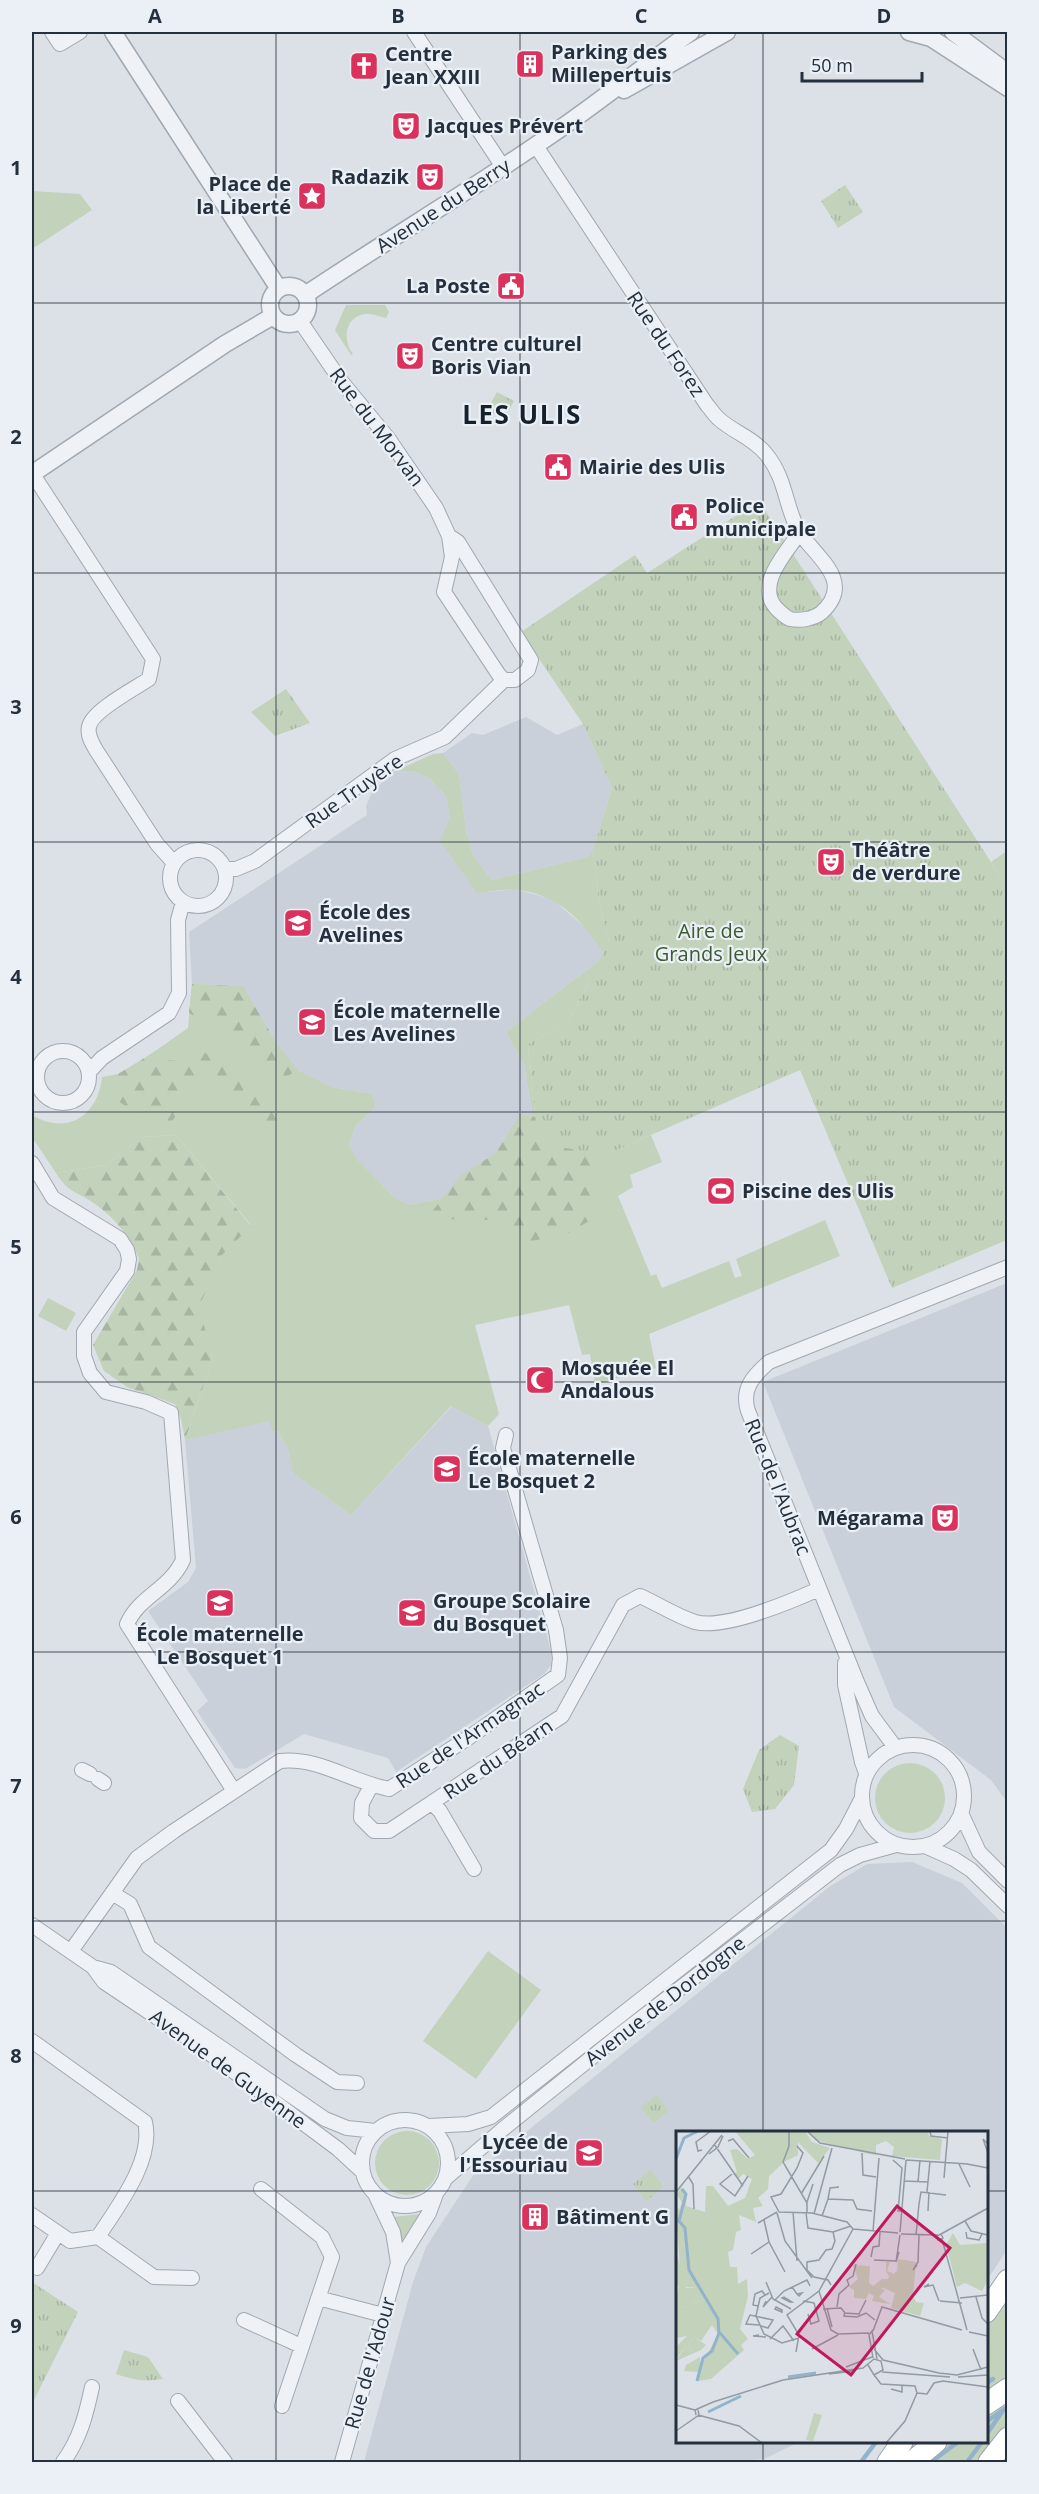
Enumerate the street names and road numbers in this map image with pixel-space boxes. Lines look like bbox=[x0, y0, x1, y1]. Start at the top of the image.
street label: Avenue du Berry bbox=[370, 152, 516, 259]
street label: Rue du Forez bbox=[621, 286, 712, 402]
street label: Rue du Morvan bbox=[324, 362, 431, 492]
street label: Rue Truyère bbox=[300, 747, 408, 834]
street label: Rue de l'Aubrac bbox=[739, 1414, 818, 1559]
street label: Rue de l'Armagnac bbox=[390, 1675, 549, 1794]
street label: Rue du Béarn bbox=[438, 1712, 558, 1805]
street label: Avenue de Dordogne bbox=[579, 1929, 751, 2072]
street label: Avenue de Guyenne bbox=[145, 2003, 312, 2135]
street label: Rue de l'Adour bbox=[338, 2294, 401, 2432]

